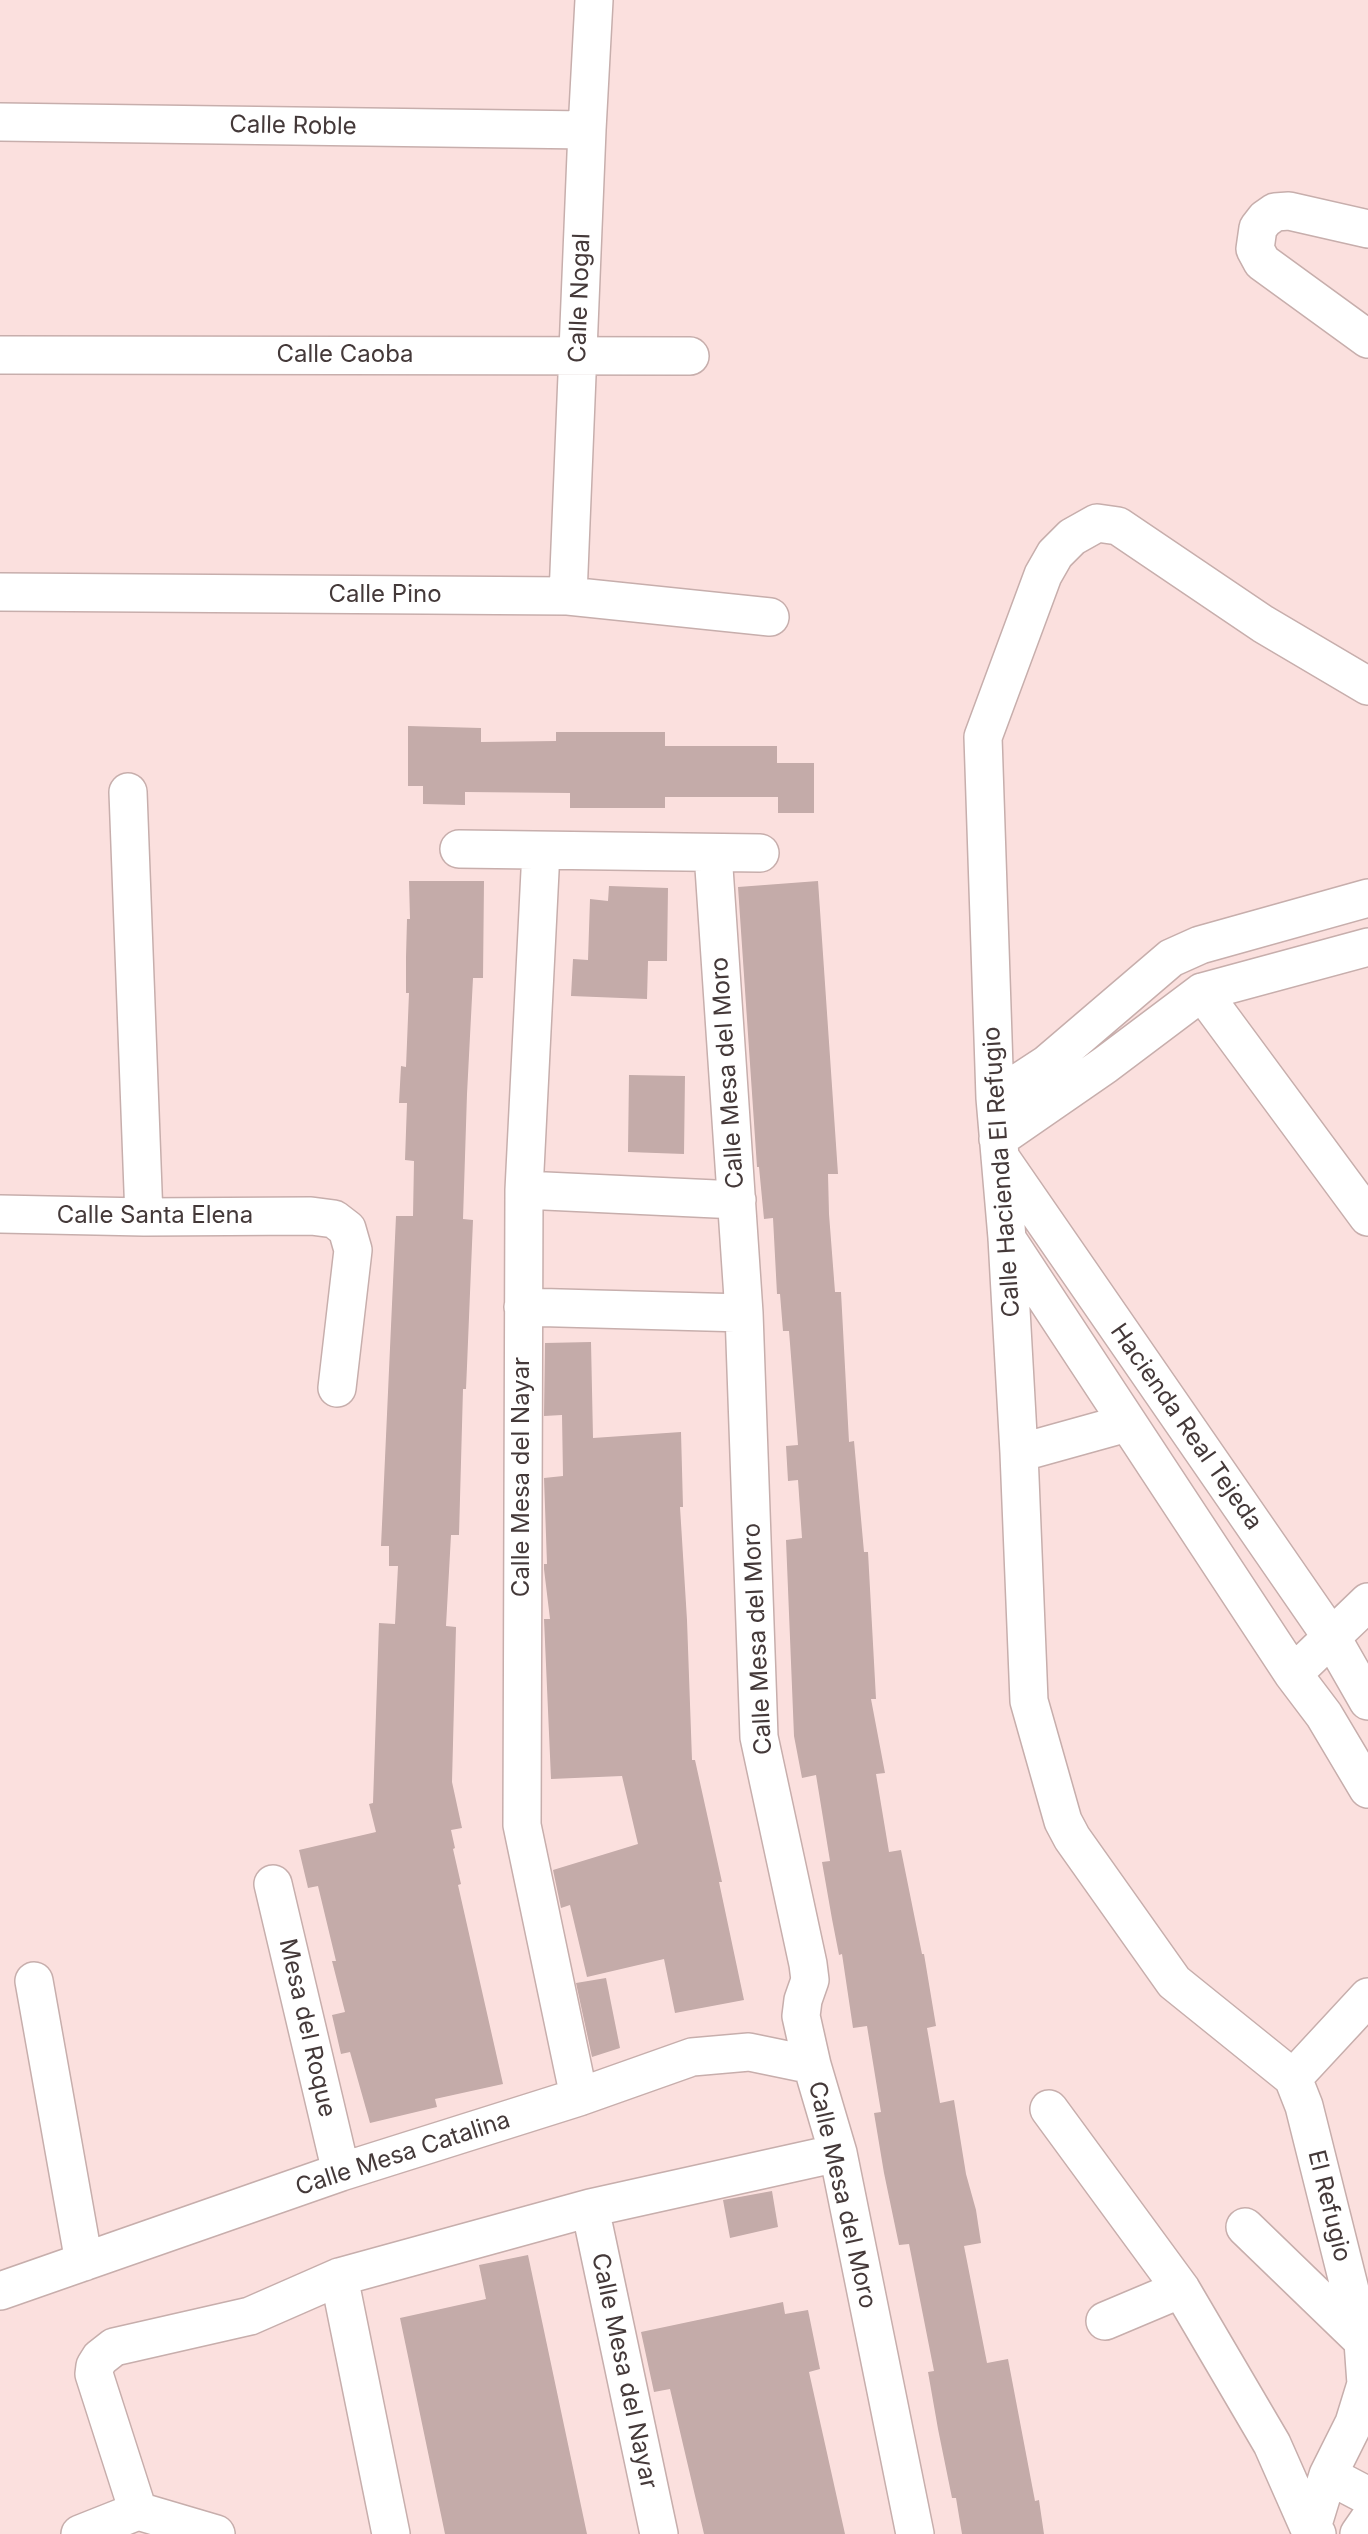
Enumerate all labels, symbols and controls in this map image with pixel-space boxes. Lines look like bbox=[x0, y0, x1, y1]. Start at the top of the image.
street label: Calle Roble bbox=[229, 110, 357, 142]
street label: Calle Nogal bbox=[563, 233, 597, 363]
street label: Calle Caoba bbox=[276, 341, 414, 369]
street label: Calle Pino bbox=[328, 581, 442, 609]
street label: Calle Mesa del Moro bbox=[706, 956, 750, 1190]
street label: Calle Hacienda El Refugio bbox=[977, 1026, 1027, 1318]
street label: Calle Santa Elena bbox=[57, 1202, 253, 1230]
street label: Hacienda Real Tejeda bbox=[1104, 1318, 1268, 1536]
street label: Calle Mesa del Nayar bbox=[508, 1357, 536, 1597]
street label: Calle Mesa del Moro bbox=[738, 1522, 778, 1756]
street label: Mesa del Roque bbox=[272, 1936, 342, 2120]
street label: Calle Mesa del Moro bbox=[802, 2079, 882, 2311]
street label: Calle Mesa Catalina bbox=[292, 2106, 514, 2202]
street label: El Refugio bbox=[1301, 2147, 1357, 2265]
street label: Calle Mesa del Nayar bbox=[585, 2250, 663, 2492]

